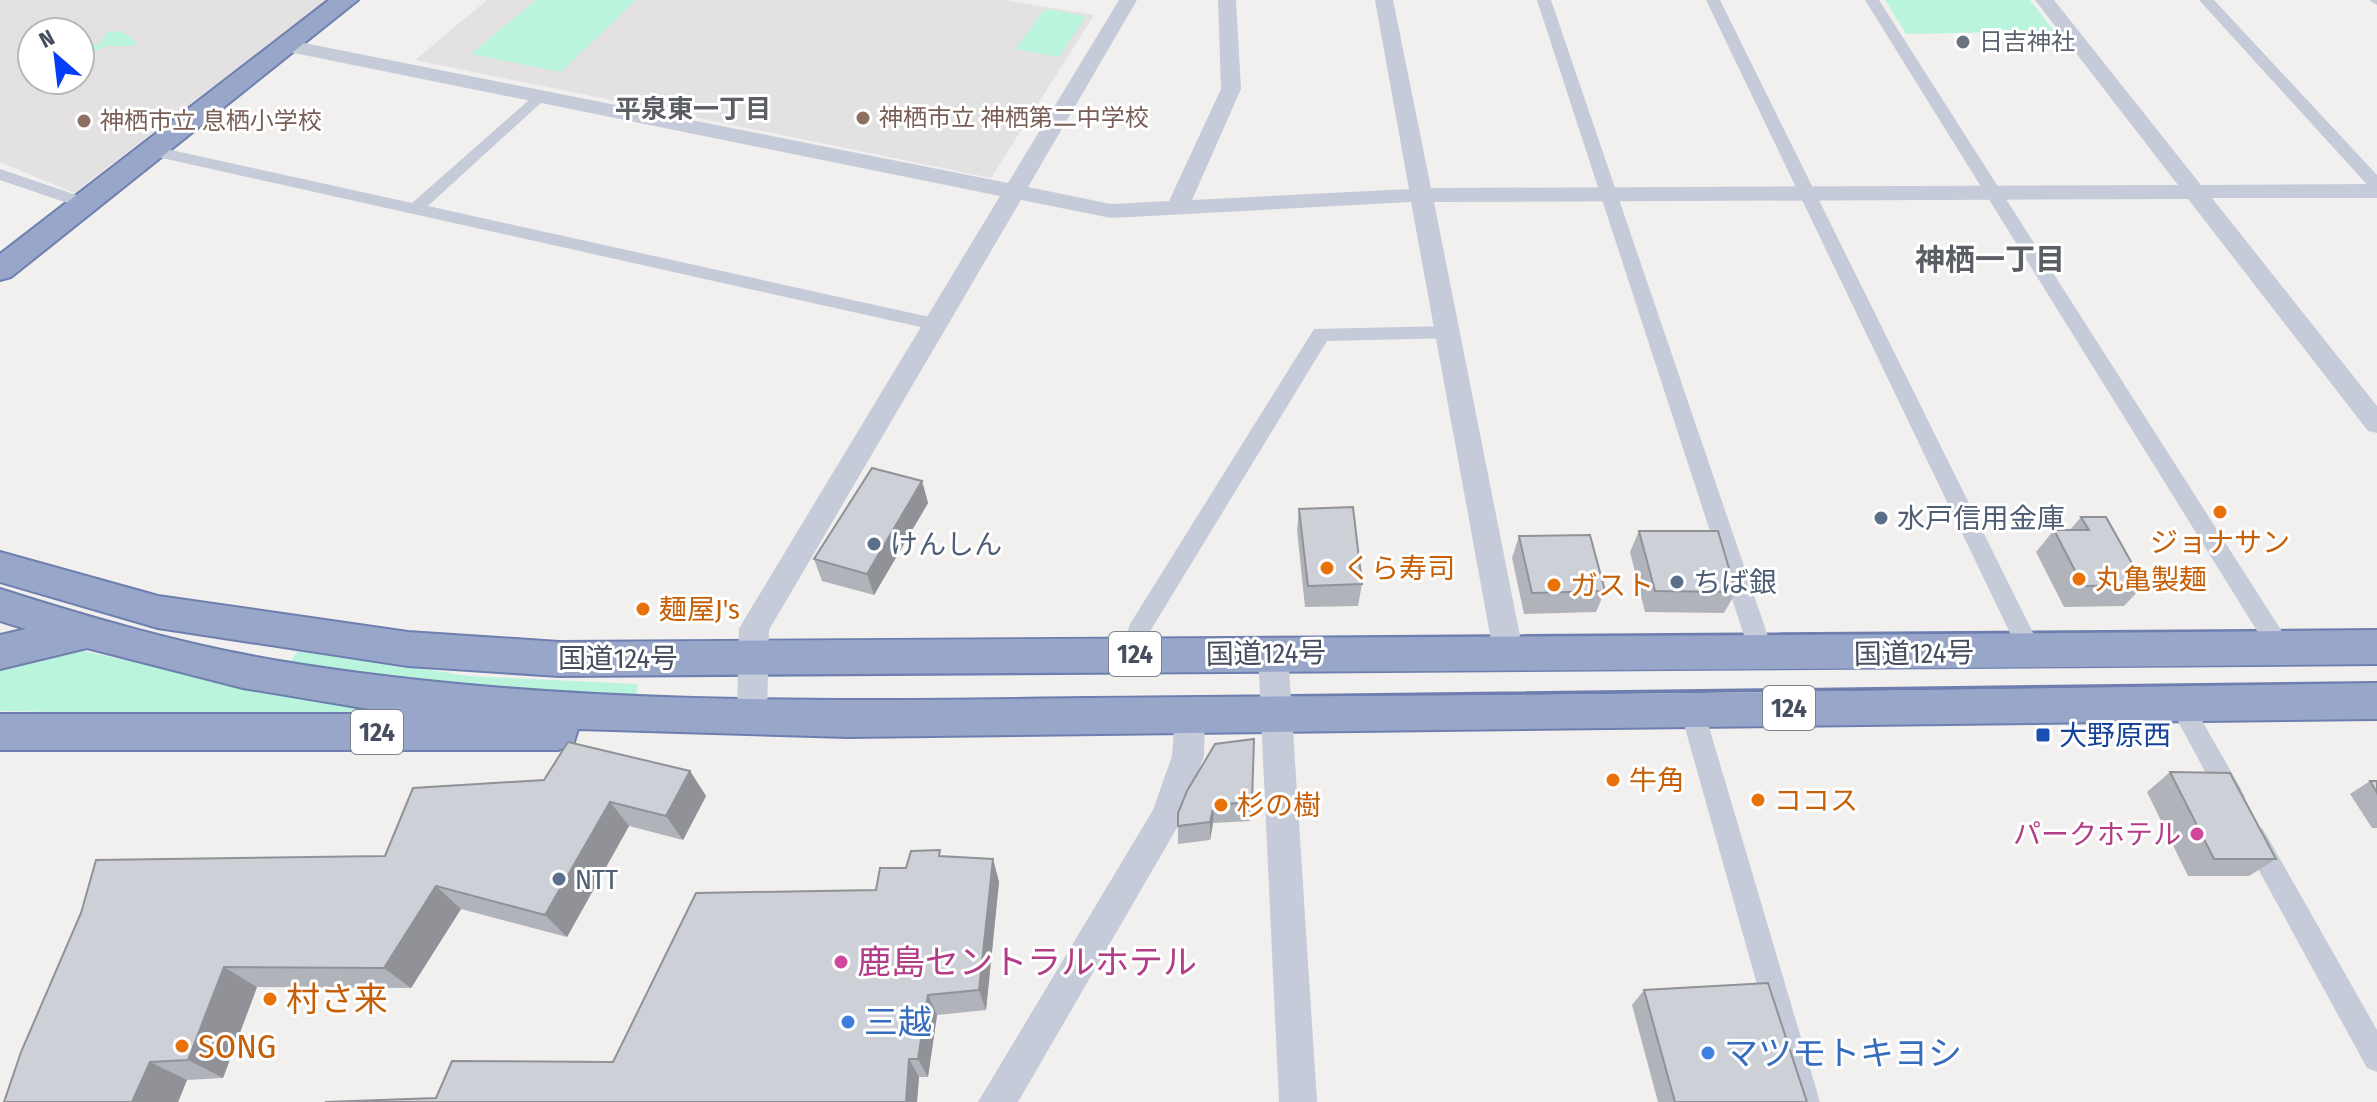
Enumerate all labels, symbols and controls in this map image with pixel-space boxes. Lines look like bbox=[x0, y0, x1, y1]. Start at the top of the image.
north arrow bbox=[16, 16, 96, 96]
text: N bbox=[35, 24, 59, 54]
place label: 日吉神社 bbox=[1979, 28, 2075, 56]
marker: 日吉神社 bbox=[1954, 33, 1972, 51]
district label: 平泉東一丁目 bbox=[615, 94, 771, 125]
place label: 神栖市立 神栖第二中学校 bbox=[879, 104, 1149, 132]
place label: 神栖市立 息栖小学校 bbox=[100, 107, 322, 135]
marker: 神栖市立 神栖第二中学校 bbox=[854, 109, 872, 127]
marker: 神栖市立 息栖小学校 bbox=[75, 112, 93, 130]
district label: 神栖一丁目 bbox=[1915, 242, 2065, 278]
place label: 水戸信用金庫 bbox=[1897, 502, 2065, 535]
marker: ジョナサン bbox=[2211, 503, 2229, 521]
marker: 水戸信用金庫 bbox=[1872, 509, 1890, 527]
place label: ジョナサン bbox=[2150, 526, 2290, 559]
place label: けんしん bbox=[890, 528, 1002, 561]
marker: けんしん bbox=[865, 535, 883, 553]
place label: くら寿司 bbox=[1343, 552, 1455, 585]
marker: くら寿司 bbox=[1318, 559, 1336, 577]
place label: 丸亀製麺 bbox=[2095, 563, 2207, 596]
place label: ちば銀 bbox=[1693, 566, 1777, 599]
place label: ガスト bbox=[1570, 569, 1654, 602]
marker: 丸亀製麺 bbox=[2070, 570, 2088, 588]
marker: ちば銀 bbox=[1668, 573, 1686, 591]
marker: ガスト bbox=[1545, 576, 1563, 594]
place label: 麺屋J's bbox=[659, 593, 740, 626]
marker: 麺屋J's bbox=[634, 600, 652, 618]
road number: 124 bbox=[1109, 632, 1161, 676]
street label: 国道124号 bbox=[1206, 636, 1326, 671]
street label: 国道124号 bbox=[1854, 636, 1974, 671]
street label: 国道124号 bbox=[558, 642, 678, 675]
road number: 124 bbox=[1763, 686, 1815, 730]
road number: 124 bbox=[351, 710, 403, 754]
place label: 大野原西 bbox=[2059, 719, 2171, 752]
marker: 大野原西 bbox=[2034, 726, 2052, 744]
place label: 牛角 bbox=[1629, 764, 1685, 797]
marker: 牛角 bbox=[1604, 771, 1622, 789]
place label: ココス bbox=[1774, 784, 1858, 817]
place label: 杉の樹 bbox=[1237, 789, 1321, 822]
marker: ココス bbox=[1749, 791, 1767, 809]
marker: 杉の樹 bbox=[1212, 796, 1230, 814]
place label: パークホテル bbox=[2013, 818, 2181, 851]
marker: パークホテル bbox=[2188, 825, 2206, 843]
place label: NTT bbox=[575, 863, 618, 896]
marker: NTT bbox=[550, 870, 568, 888]
place label: 鹿島セントラルホテル bbox=[857, 942, 1197, 983]
marker: 鹿島セントラルホテル bbox=[832, 953, 850, 971]
place label: 村さ来 bbox=[286, 979, 388, 1020]
marker: 村さ来 bbox=[261, 990, 279, 1008]
place label: 三越 bbox=[864, 1002, 932, 1043]
marker: 三越 bbox=[839, 1013, 857, 1031]
place label: SONG bbox=[198, 1026, 276, 1067]
place label: マツモトキヨシ bbox=[1724, 1033, 1962, 1074]
marker: SONG bbox=[173, 1037, 191, 1055]
marker: マツモトキヨシ bbox=[1699, 1044, 1717, 1062]

